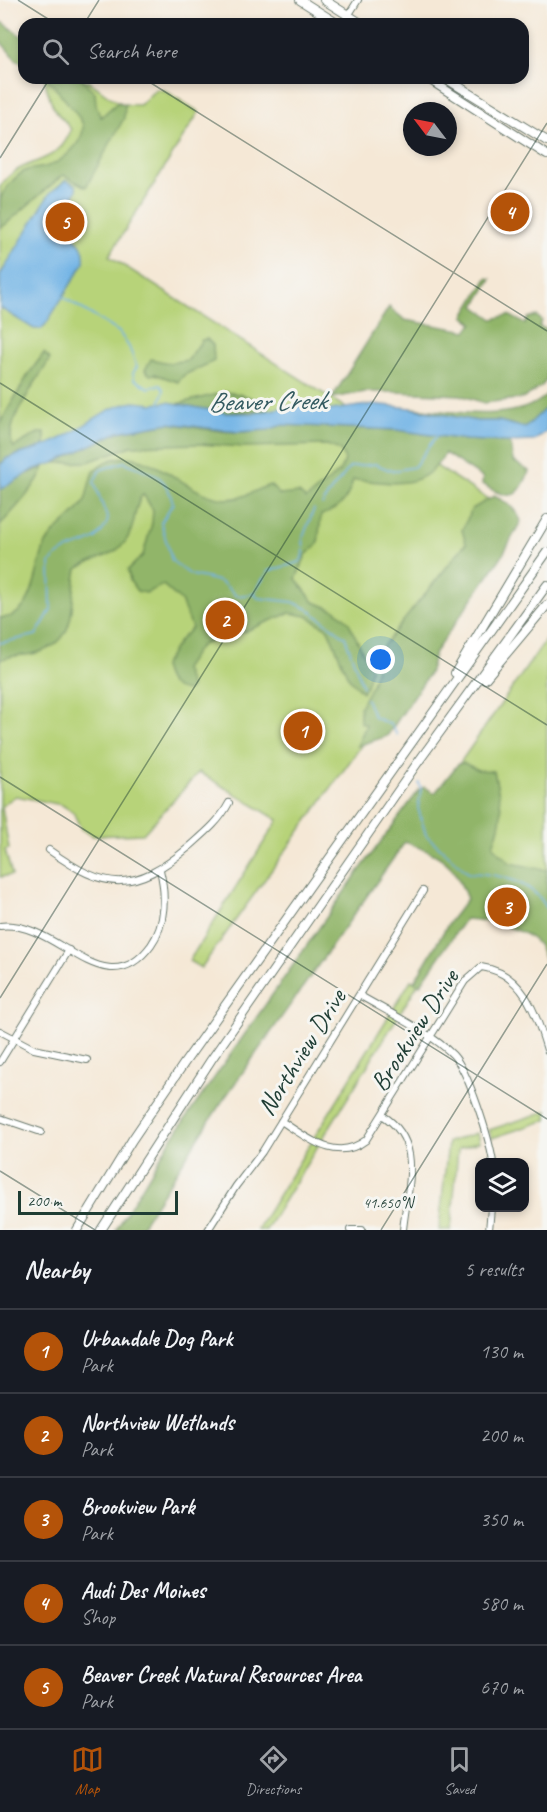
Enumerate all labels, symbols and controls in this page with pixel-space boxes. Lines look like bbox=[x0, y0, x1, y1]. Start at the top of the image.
search box bbox=[18, 18, 529, 84]
icon: search bbox=[39, 35, 72, 68]
text: Search here bbox=[87, 37, 177, 65]
north arrow bbox=[403, 102, 457, 156]
pin: 4 bbox=[490, 190, 530, 234]
pin: 5 bbox=[46, 200, 84, 244]
water label: Beaver Creek bbox=[208, 383, 331, 419]
pin: 2 bbox=[206, 598, 244, 642]
your location bbox=[366, 645, 395, 674]
pin: 1 bbox=[284, 708, 322, 754]
pin: 3 bbox=[488, 884, 526, 930]
street label: Brookview Drive bbox=[363, 962, 467, 1097]
street label: Northview Drive bbox=[250, 982, 354, 1122]
map controls bbox=[475, 1158, 529, 1212]
button: layers bbox=[475, 1158, 529, 1212]
scale bar bbox=[18, 1188, 178, 1216]
text: 200 m bbox=[27, 1191, 61, 1211]
text: 41.650°N bbox=[363, 1194, 416, 1213]
text: Nearby bbox=[24, 1253, 89, 1286]
text: 5 results bbox=[464, 1257, 523, 1282]
text: Urbandale Dog Park bbox=[81, 1325, 233, 1353]
text: 1 bbox=[39, 1339, 48, 1364]
text: 130 m bbox=[480, 1339, 523, 1364]
text: Park bbox=[81, 1353, 113, 1378]
text: Northview Wetlands bbox=[81, 1409, 234, 1437]
text: 2 bbox=[39, 1423, 48, 1448]
text: 200 m bbox=[480, 1423, 523, 1448]
text: Park bbox=[81, 1437, 113, 1462]
text: Brookview Park bbox=[81, 1493, 195, 1521]
text: 3 bbox=[39, 1507, 48, 1532]
text: 350 m bbox=[480, 1507, 523, 1532]
text: Park bbox=[81, 1521, 113, 1546]
text: Audi Des Moines bbox=[81, 1577, 205, 1605]
text: 4 bbox=[39, 1591, 48, 1616]
text: 580 m bbox=[480, 1591, 523, 1616]
text: Shop bbox=[81, 1605, 115, 1630]
text: Beaver Creek Natural Resources Area bbox=[81, 1661, 362, 1689]
text: 5 bbox=[39, 1675, 48, 1700]
text: 670 m bbox=[480, 1675, 523, 1700]
text: Park bbox=[81, 1689, 113, 1714]
tab: Map bbox=[71, 1743, 104, 1799]
tab: Directions bbox=[246, 1743, 301, 1799]
tab: Saved bbox=[443, 1743, 476, 1799]

